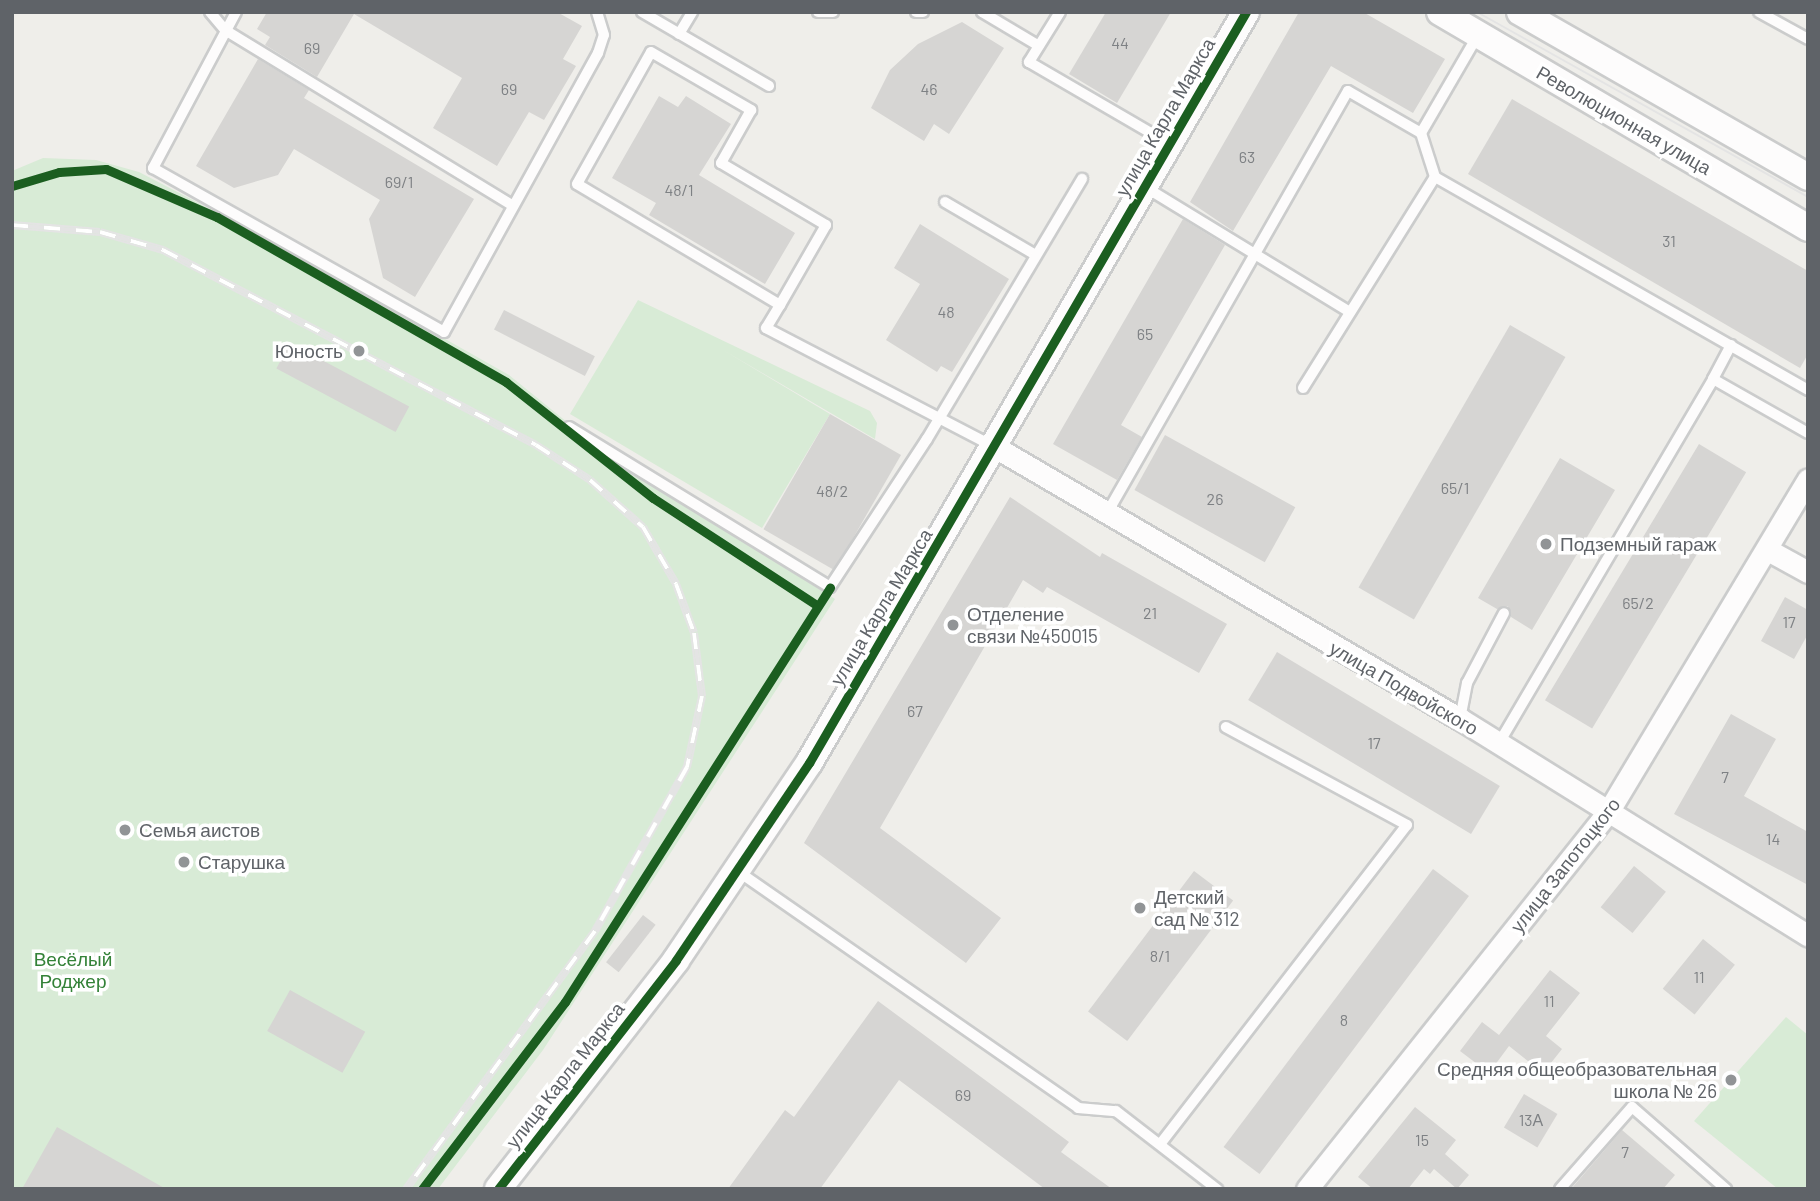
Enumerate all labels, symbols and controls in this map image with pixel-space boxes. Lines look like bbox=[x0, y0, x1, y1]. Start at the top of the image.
house number: 44 bbox=[1111, 33, 1129, 53]
street label: улица Карла Маркса bbox=[1110, 34, 1220, 200]
house number: 69 bbox=[304, 38, 320, 58]
street label: Революционная улица bbox=[1533, 61, 1715, 179]
house number: 69 bbox=[501, 79, 517, 99]
house number: 46 bbox=[920, 79, 938, 99]
house number: 63 bbox=[1239, 147, 1255, 167]
house number: 69/1 bbox=[385, 172, 413, 192]
house number: 48/1 bbox=[664, 180, 694, 200]
house number: 31 bbox=[1662, 231, 1676, 251]
house number: 48 bbox=[937, 302, 955, 322]
house number: 65 bbox=[1137, 324, 1153, 344]
place label: Юность bbox=[275, 340, 343, 362]
marker: Юность bbox=[349, 341, 369, 361]
house number: 65/1 bbox=[1441, 478, 1469, 498]
house number: 48/2 bbox=[816, 481, 848, 501]
house number: 26 bbox=[1207, 489, 1223, 509]
street label: улица Карла Маркса bbox=[825, 524, 937, 690]
place label: Подземный гараж bbox=[1560, 533, 1717, 555]
marker: Подземный гараж bbox=[1538, 536, 1554, 552]
house number: 65/2 bbox=[1622, 593, 1654, 613]
place label: Отделение связи №450015 bbox=[967, 603, 1098, 647]
house number: 21 bbox=[1143, 603, 1157, 623]
house number: 17 bbox=[1782, 612, 1796, 632]
marker: Отделение связи №450015 bbox=[945, 617, 961, 633]
street label: улица Подвойского bbox=[1326, 636, 1482, 740]
house number: 67 bbox=[907, 701, 923, 721]
house number: 17 bbox=[1367, 733, 1381, 753]
house number: 7 bbox=[1721, 767, 1729, 787]
street label: улица Запотоцкого bbox=[1505, 793, 1625, 937]
place label: Семья аистов bbox=[139, 819, 260, 841]
marker: Семья аистов bbox=[117, 822, 133, 838]
house number: 14 bbox=[1766, 829, 1780, 849]
place label: Старушка bbox=[198, 851, 285, 873]
marker: Старушка bbox=[176, 854, 192, 870]
place label: Детский сад № 312 bbox=[1154, 886, 1240, 930]
marker: Детский сад № 312 bbox=[1132, 900, 1148, 916]
house number: 8/1 bbox=[1150, 946, 1170, 966]
park label: Весёлый Роджер bbox=[34, 948, 112, 992]
house number: 11 bbox=[1693, 967, 1705, 987]
house number: 11 bbox=[1543, 991, 1555, 1011]
street label: улица Карла Маркса bbox=[501, 998, 629, 1152]
house number: 8 bbox=[1340, 1010, 1348, 1030]
place label: Средняя общеобразовательная школа № 26 bbox=[1437, 1058, 1717, 1102]
marker: Средняя общеобразовательная школа № 26 bbox=[1723, 1072, 1739, 1088]
house number: 69 bbox=[955, 1085, 971, 1105]
house number: 13А bbox=[1519, 1110, 1543, 1130]
house number: 15 bbox=[1415, 1130, 1429, 1150]
house number: 7 bbox=[1621, 1142, 1629, 1162]

